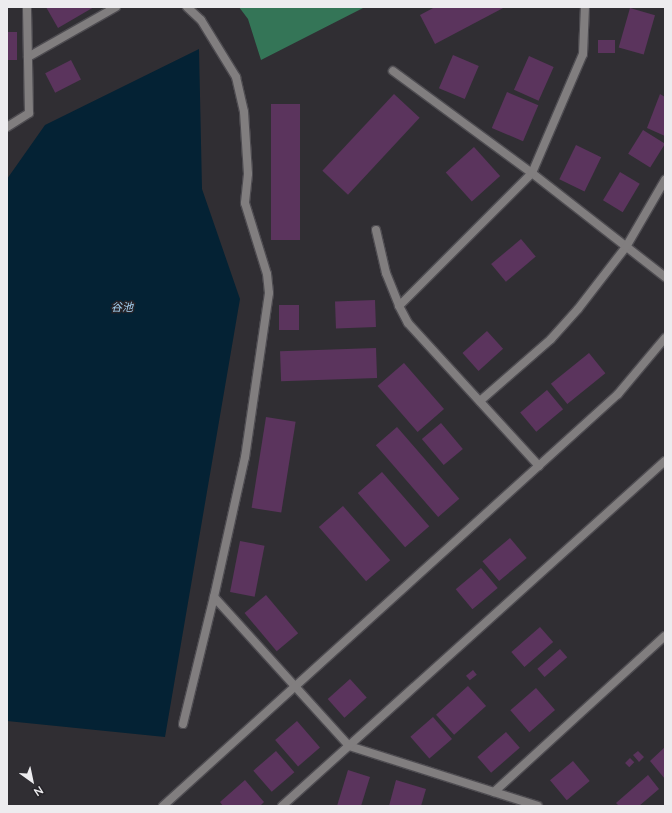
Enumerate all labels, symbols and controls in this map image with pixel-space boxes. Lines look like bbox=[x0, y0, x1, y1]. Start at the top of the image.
water label: 谷池 bbox=[111, 300, 133, 314]
north arrow bbox=[12, 761, 52, 801]
text: N bbox=[32, 784, 46, 799]

